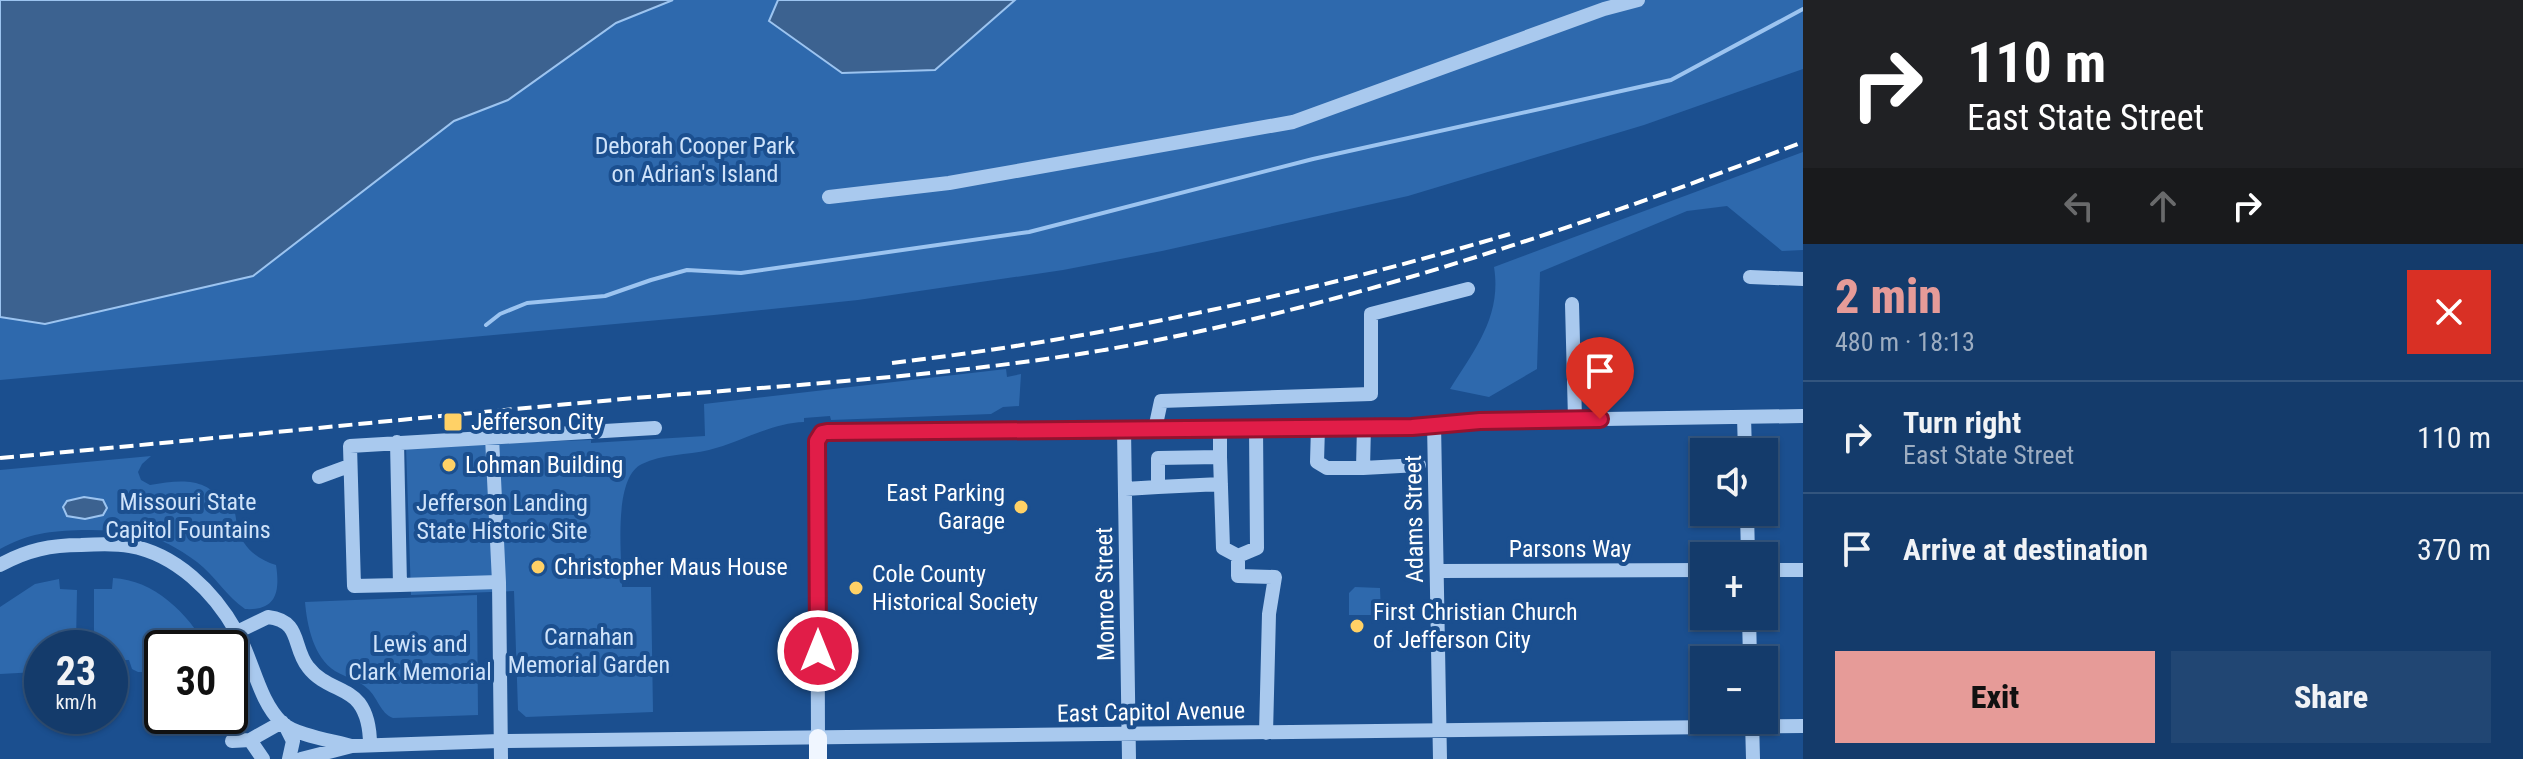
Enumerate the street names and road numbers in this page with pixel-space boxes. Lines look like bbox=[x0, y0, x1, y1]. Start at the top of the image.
street label: Adams Street bbox=[1399, 455, 1429, 583]
street label: Monroe Street bbox=[1090, 527, 1120, 661]
street label: Parsons Way bbox=[1509, 535, 1631, 563]
street label: East Capitol Avenue bbox=[1057, 696, 1245, 728]

